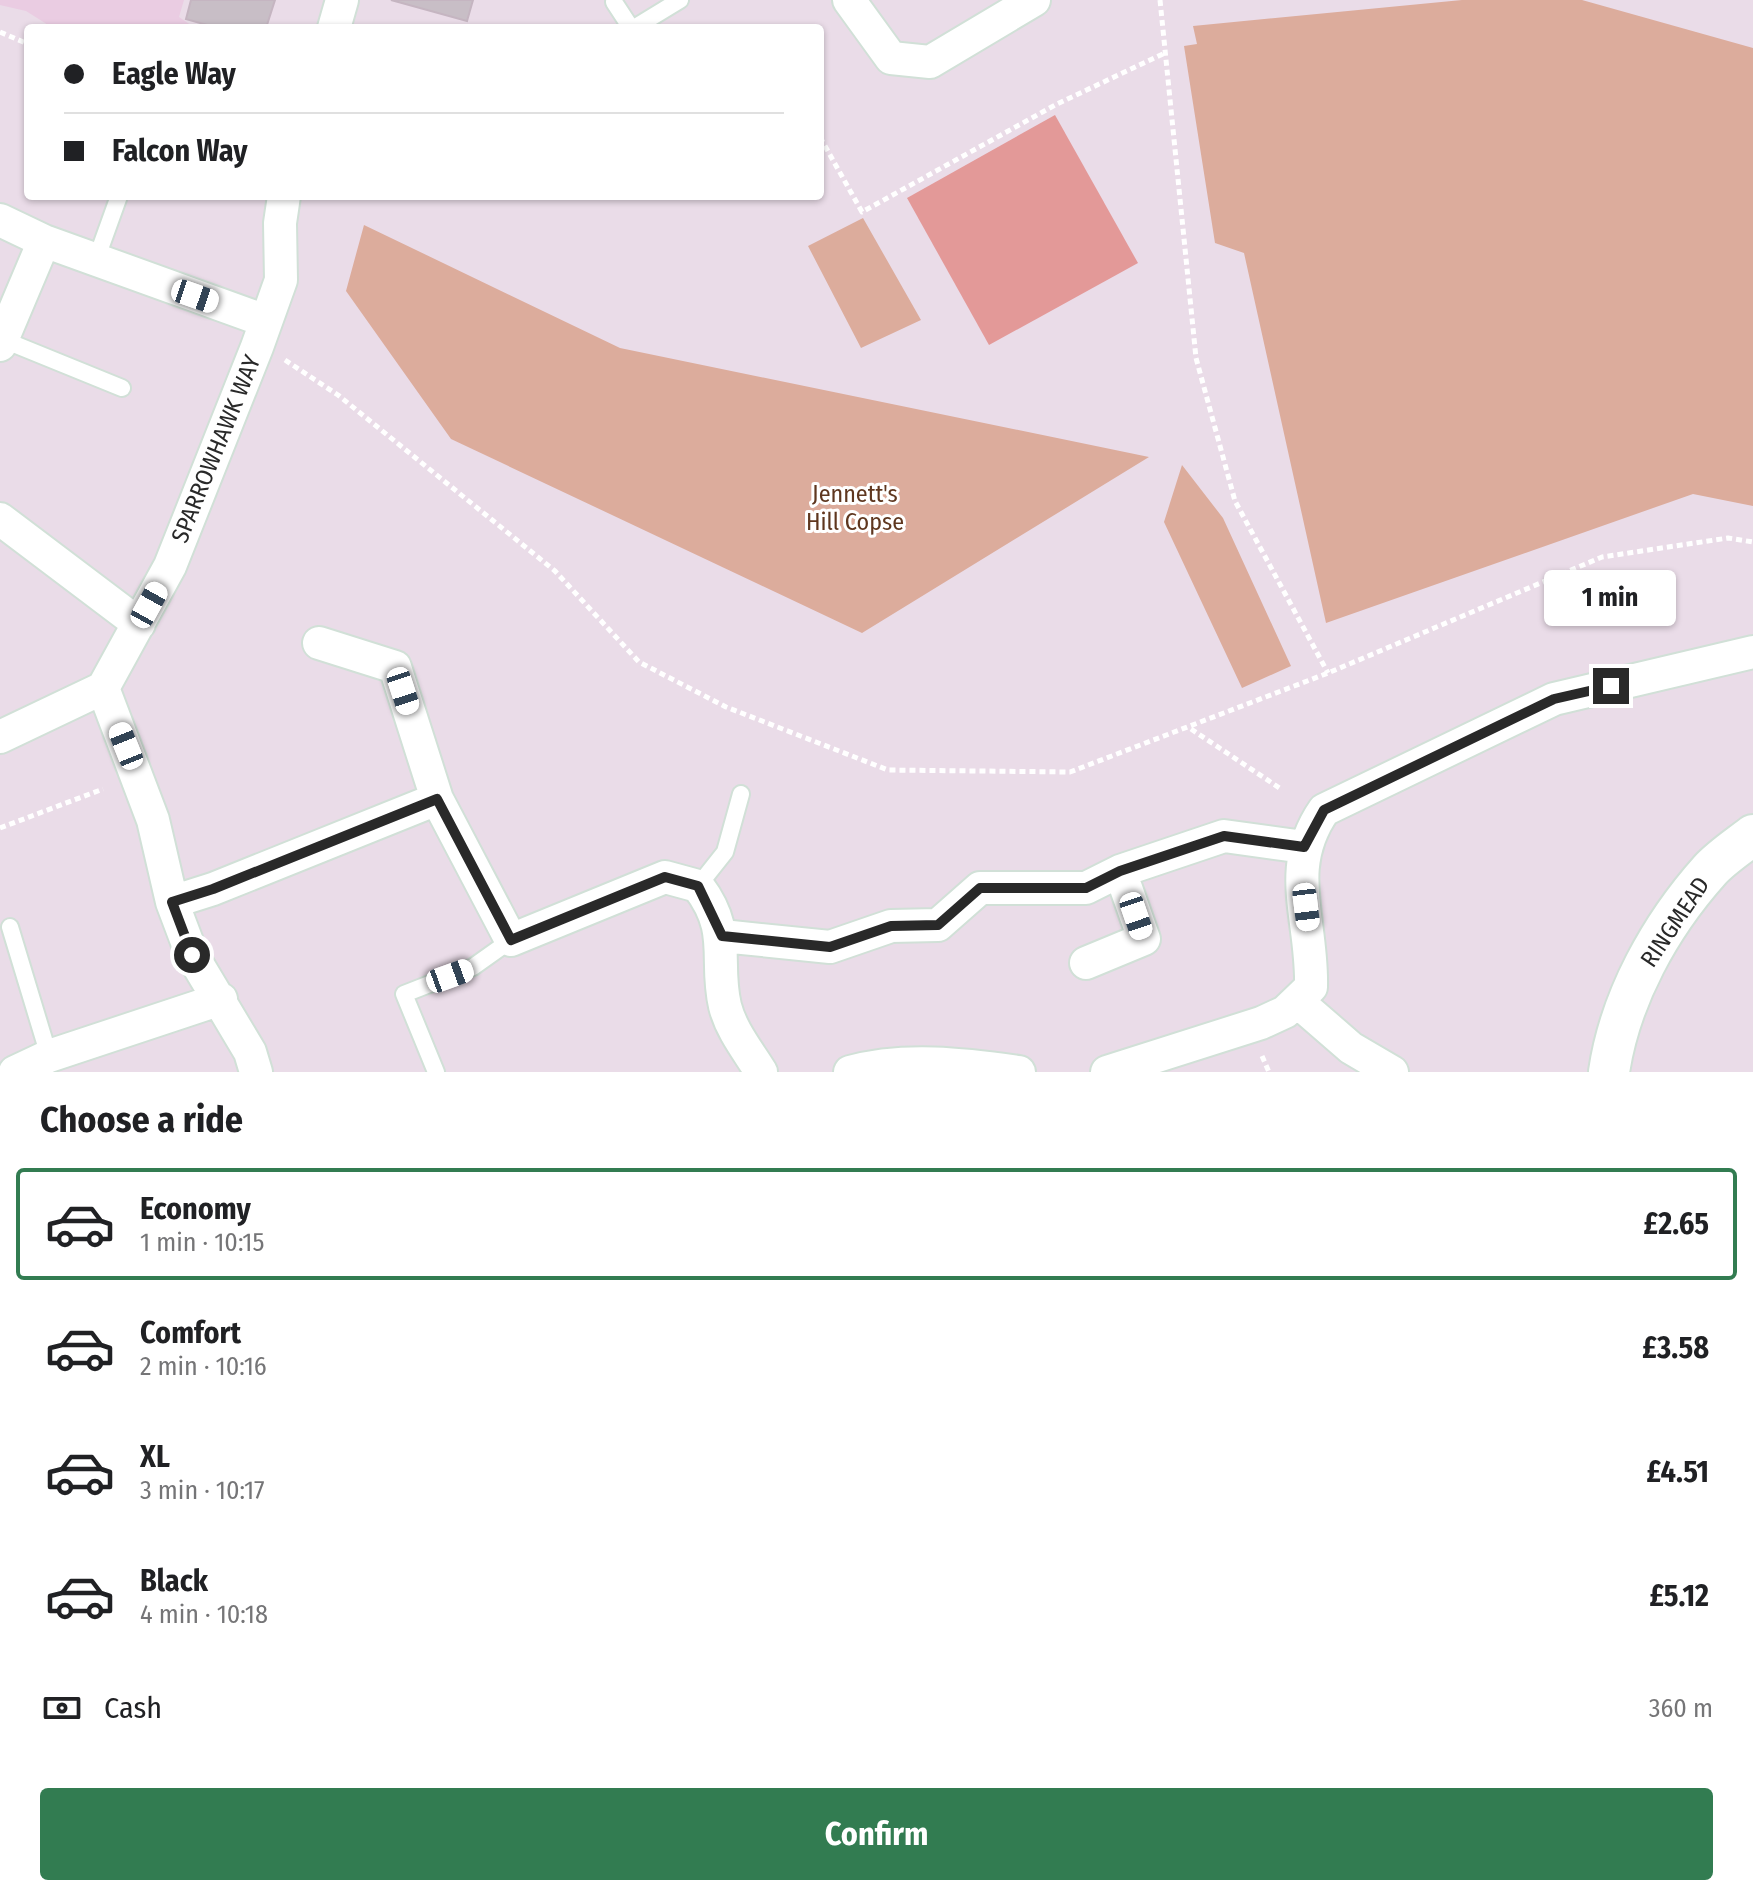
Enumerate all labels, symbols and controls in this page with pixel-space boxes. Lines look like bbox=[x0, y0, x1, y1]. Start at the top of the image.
text: Eagle Way bbox=[112, 56, 236, 92]
text: Falcon Way bbox=[112, 133, 248, 169]
car bbox=[168, 277, 222, 315]
street label: SPARROWHAWK WAY bbox=[166, 351, 266, 547]
park label: Jennett's Hill Copse bbox=[806, 480, 904, 536]
callout: 1 min bbox=[1545, 570, 1677, 626]
car bbox=[127, 578, 171, 632]
text: 1 min bbox=[1582, 582, 1638, 613]
car bbox=[384, 664, 422, 718]
route end bbox=[1593, 668, 1629, 704]
car bbox=[106, 719, 146, 773]
street label: RINGMEAD bbox=[1635, 872, 1715, 972]
car bbox=[1291, 882, 1321, 932]
car bbox=[1117, 889, 1155, 943]
route start bbox=[174, 937, 210, 973]
car bbox=[423, 957, 477, 995]
text: Choose a ride bbox=[40, 1098, 243, 1142]
icon: car bbox=[44, 1188, 116, 1260]
text: Economy bbox=[140, 1191, 251, 1227]
text: £2.65 bbox=[1644, 1206, 1709, 1242]
text: 1 min · 10:15 bbox=[140, 1227, 264, 1258]
icon: car bbox=[44, 1312, 116, 1384]
text: Comfort bbox=[140, 1315, 241, 1351]
text: £3.58 bbox=[1642, 1330, 1709, 1366]
text: 2 min · 10:16 bbox=[140, 1351, 267, 1382]
icon: car bbox=[44, 1436, 116, 1508]
text: XL bbox=[140, 1439, 170, 1475]
text: £4.51 bbox=[1647, 1454, 1709, 1490]
text: 3 min · 10:17 bbox=[140, 1475, 265, 1506]
icon: car bbox=[44, 1560, 116, 1632]
text: Black bbox=[140, 1563, 208, 1599]
text: £5.12 bbox=[1650, 1578, 1709, 1614]
text: 4 min · 10:18 bbox=[140, 1599, 268, 1630]
icon: cash bbox=[40, 1686, 84, 1730]
text: Cash bbox=[104, 1690, 162, 1726]
text: 360 m bbox=[1649, 1693, 1713, 1724]
button: Confirm bbox=[40, 1788, 1713, 1880]

